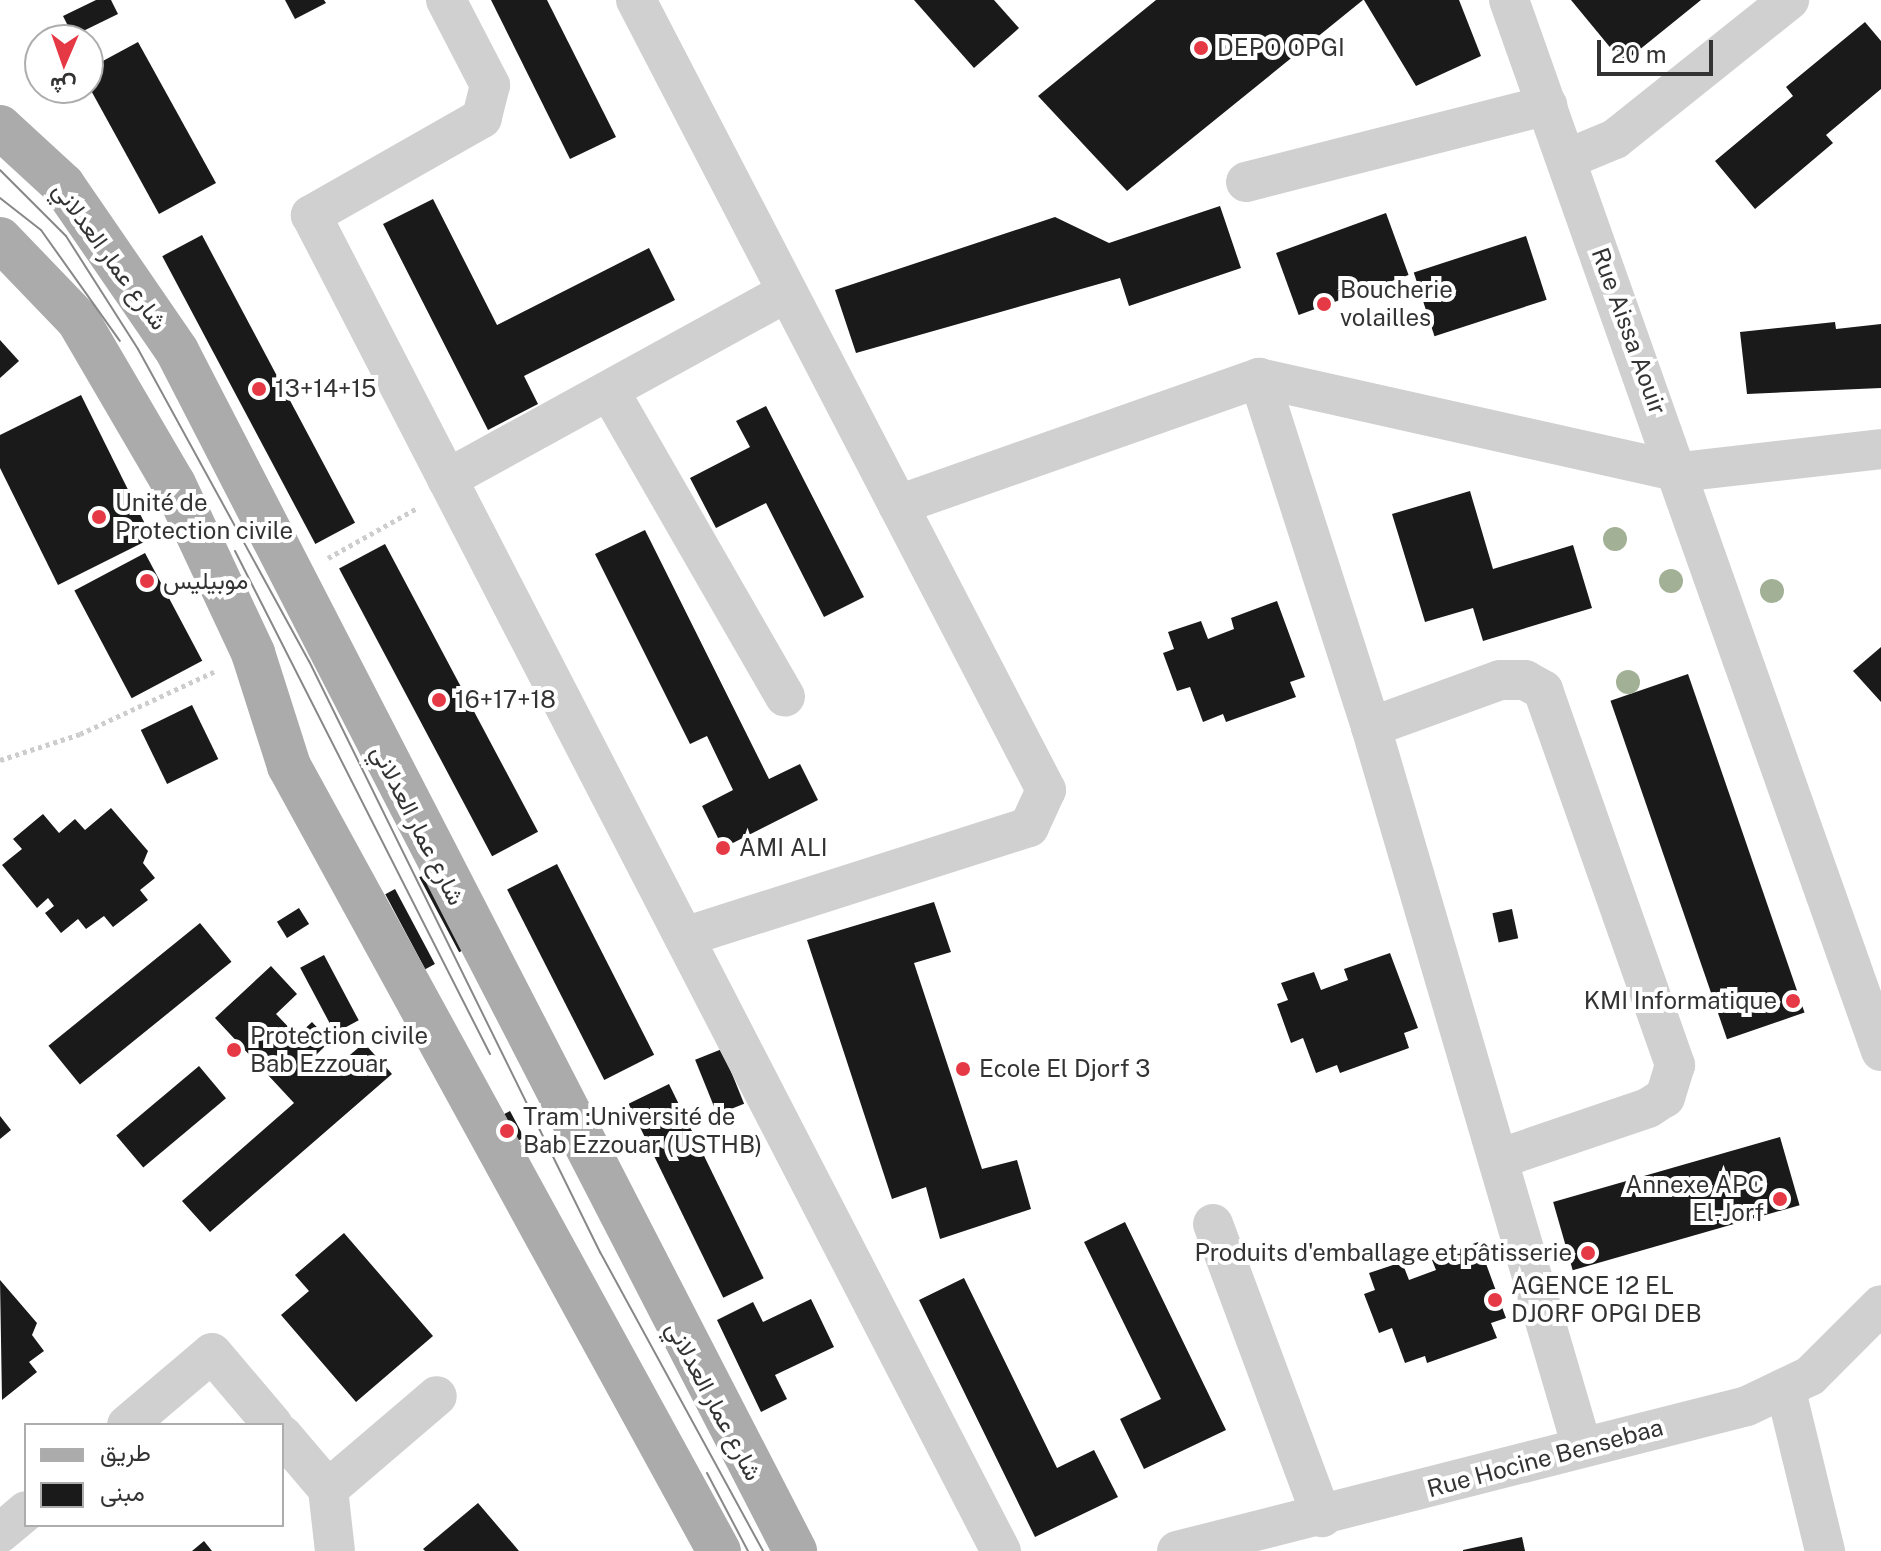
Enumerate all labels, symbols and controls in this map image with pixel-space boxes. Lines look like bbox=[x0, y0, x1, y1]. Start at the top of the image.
north arrow bbox=[24, 24, 104, 104]
scale bar bbox=[1601, 24, 1717, 74]
place label: DEPO OPGI bbox=[1217, 34, 1345, 62]
marker: DEPO OPGI bbox=[1192, 39, 1210, 57]
text: 20 m bbox=[1611, 40, 1667, 68]
text: ش bbox=[50, 73, 77, 99]
street label: شارع عمار العدلاني bbox=[47, 176, 173, 336]
street label: Rue Aissa Aouir bbox=[1585, 244, 1673, 418]
place label: Boucherie volailles bbox=[1340, 276, 1453, 332]
marker: Boucherie volailles bbox=[1315, 295, 1333, 313]
place label: 13+14+15 bbox=[275, 375, 376, 403]
marker: 13+14+15 bbox=[250, 380, 268, 398]
place label: Unité de Protection civile bbox=[115, 489, 293, 545]
marker: Unité de Protection civile bbox=[90, 508, 108, 526]
place label: موبيليس bbox=[163, 567, 248, 595]
marker: موبيليس bbox=[138, 572, 156, 590]
place label: 16+17+18 bbox=[455, 686, 556, 714]
marker: 16+17+18 bbox=[430, 691, 448, 709]
street label: شارع عمار العدلاني bbox=[365, 740, 471, 910]
place label: AMI ALI bbox=[739, 834, 828, 862]
marker: AMI ALI bbox=[714, 839, 732, 857]
place label: KMI Informatique bbox=[1584, 987, 1777, 1015]
marker: KMI Informatique bbox=[1784, 992, 1802, 1010]
place label: Protection civile Bab Ezzouar bbox=[250, 1022, 428, 1078]
marker: Protection civile Bab Ezzouar bbox=[225, 1041, 243, 1059]
place label: Ecole El Djorf 3 bbox=[979, 1055, 1151, 1083]
marker: Ecole El Djorf 3 bbox=[954, 1060, 972, 1078]
place label: Tram :Université de Bab Ezzouar (USTHB) bbox=[523, 1103, 762, 1159]
marker: Tram :Université de Bab Ezzouar (USTHB) bbox=[498, 1122, 516, 1140]
place label: Annexe APC El-Jorf bbox=[1625, 1171, 1764, 1227]
marker: Annexe APC El-Jorf bbox=[1771, 1190, 1789, 1208]
place label: Produits d'emballage et pâtisserie bbox=[1194, 1239, 1572, 1267]
marker: Produits d'emballage et pâtisserie bbox=[1579, 1244, 1597, 1262]
place label: AGENCE 12 EL DJORF OPGI DEB bbox=[1511, 1272, 1701, 1328]
marker: AGENCE 12 EL DJORF OPGI DEB bbox=[1486, 1291, 1504, 1309]
street label: شارع عمار العدلاني bbox=[660, 1317, 768, 1485]
street label: Rue Hocine Bensebaa bbox=[1424, 1413, 1666, 1503]
legend bbox=[24, 1423, 284, 1527]
text: طريق bbox=[100, 1438, 151, 1466]
text: مبنى bbox=[100, 1478, 145, 1506]

